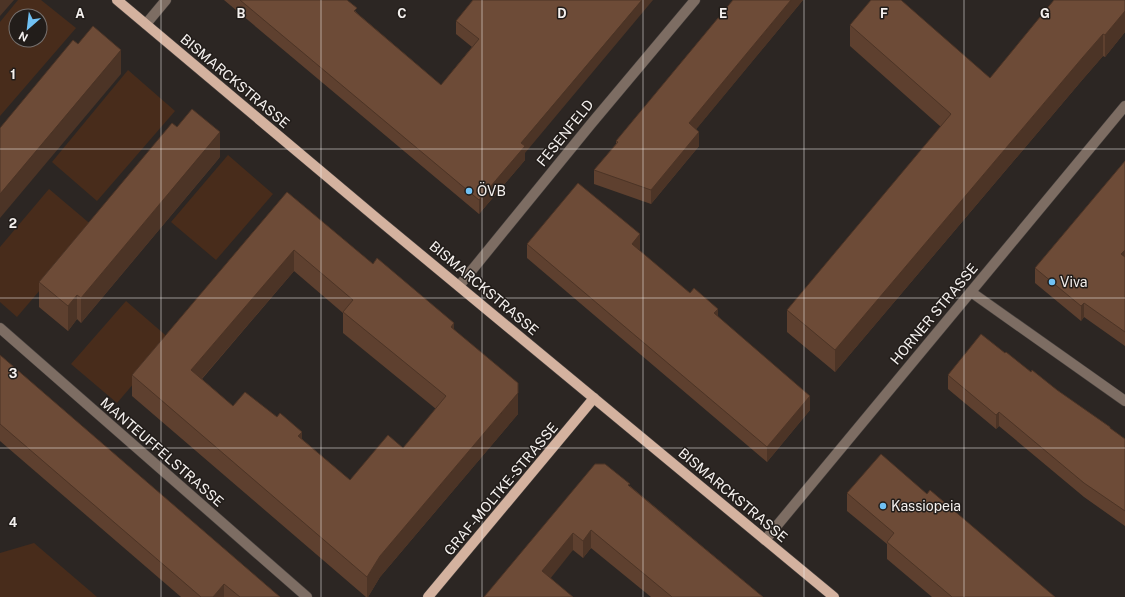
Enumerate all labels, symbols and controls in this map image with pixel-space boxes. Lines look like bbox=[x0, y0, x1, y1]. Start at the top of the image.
text: A bbox=[75, 6, 85, 21]
text: B bbox=[237, 6, 246, 21]
text: C bbox=[397, 6, 407, 21]
text: D bbox=[557, 6, 567, 21]
text: E bbox=[719, 6, 727, 21]
text: F bbox=[880, 6, 888, 21]
text: G bbox=[1040, 6, 1050, 21]
north arrow bbox=[8, 8, 48, 48]
text: N bbox=[17, 30, 30, 44]
street label: BISMARCKSTRASSE bbox=[177, 31, 293, 131]
text: 1 bbox=[10, 67, 16, 82]
street label: FESENFELD bbox=[533, 97, 597, 169]
place label: ÖVB bbox=[477, 181, 506, 199]
marker: ÖVB bbox=[464, 186, 474, 196]
text: 2 bbox=[9, 216, 17, 231]
street label: BISMARCKSTRASSE bbox=[426, 238, 542, 338]
street label: HORNER STRASSE bbox=[887, 260, 981, 368]
place label: Viva bbox=[1060, 274, 1088, 290]
marker: Viva bbox=[1047, 277, 1057, 287]
text: 3 bbox=[9, 366, 18, 381]
street label: MANTEUFFELSTRASSE bbox=[97, 394, 227, 510]
street label: GRAF-MOLTKE-STRASSE bbox=[441, 419, 561, 559]
street label: BISMARCKSTRASSE bbox=[675, 445, 791, 545]
place label: Kassiopeia bbox=[891, 498, 961, 514]
marker: Kassiopeia bbox=[878, 501, 888, 511]
text: 4 bbox=[9, 515, 18, 530]

